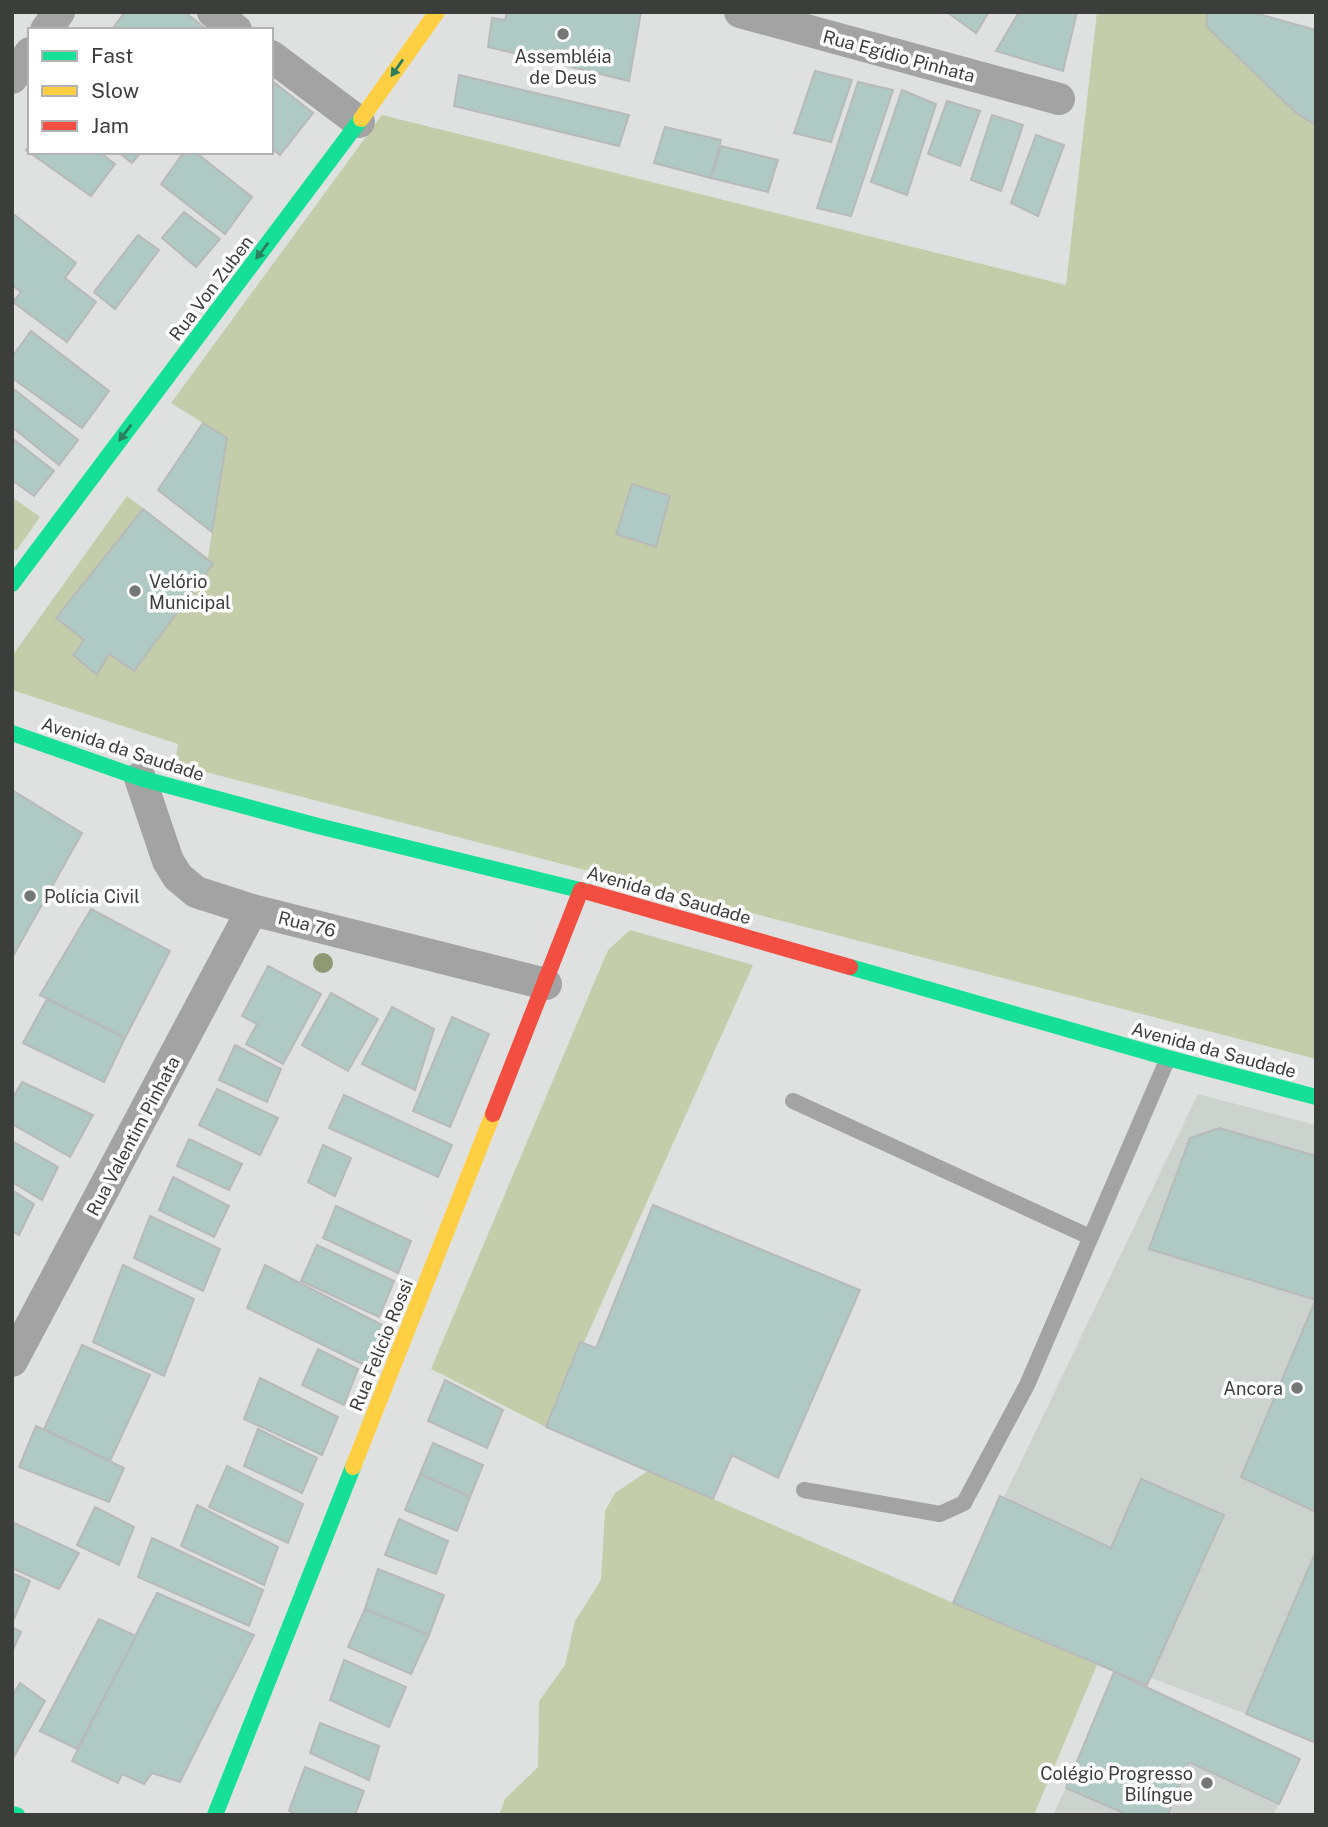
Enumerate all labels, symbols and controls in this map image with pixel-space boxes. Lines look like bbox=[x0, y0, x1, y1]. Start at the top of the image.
marker: Assembléia de Deus bbox=[555, 26, 571, 42]
street label: Rua Egídio Pinhata bbox=[821, 26, 977, 86]
legend bbox=[28, 28, 273, 154]
text: Fast bbox=[91, 43, 133, 68]
place label: Assembléia de Deus bbox=[515, 46, 611, 88]
one-way arrow bbox=[390, 59, 404, 77]
text: Slow bbox=[91, 78, 139, 103]
text: Jam bbox=[91, 113, 129, 138]
street label: Rua Von Zuben bbox=[165, 231, 257, 345]
one-way arrow bbox=[255, 242, 269, 260]
one-way arrow bbox=[119, 424, 133, 442]
place label: Velório Municipal bbox=[149, 571, 231, 613]
marker: Velório Municipal bbox=[127, 583, 143, 599]
street label: Avenida da Saudade bbox=[39, 713, 207, 785]
street label: Avenida da Saudade bbox=[585, 862, 753, 928]
place label: Polícia Civil bbox=[44, 886, 140, 907]
marker: Polícia Civil bbox=[22, 888, 38, 904]
street label: Rua 76 bbox=[276, 907, 338, 941]
street label: Avenida da Saudade bbox=[1129, 1018, 1299, 1082]
street label: Rua Valentim Pinhata bbox=[82, 1053, 184, 1219]
street label: Rua Felício Rossi bbox=[345, 1276, 417, 1414]
place label: Ancora bbox=[1223, 1378, 1283, 1399]
marker: Ancora bbox=[1289, 1380, 1305, 1396]
place label: Colégio Progresso Bilíngue bbox=[1040, 1763, 1193, 1805]
marker: Colégio Progresso Bilíngue bbox=[1199, 1775, 1215, 1791]

